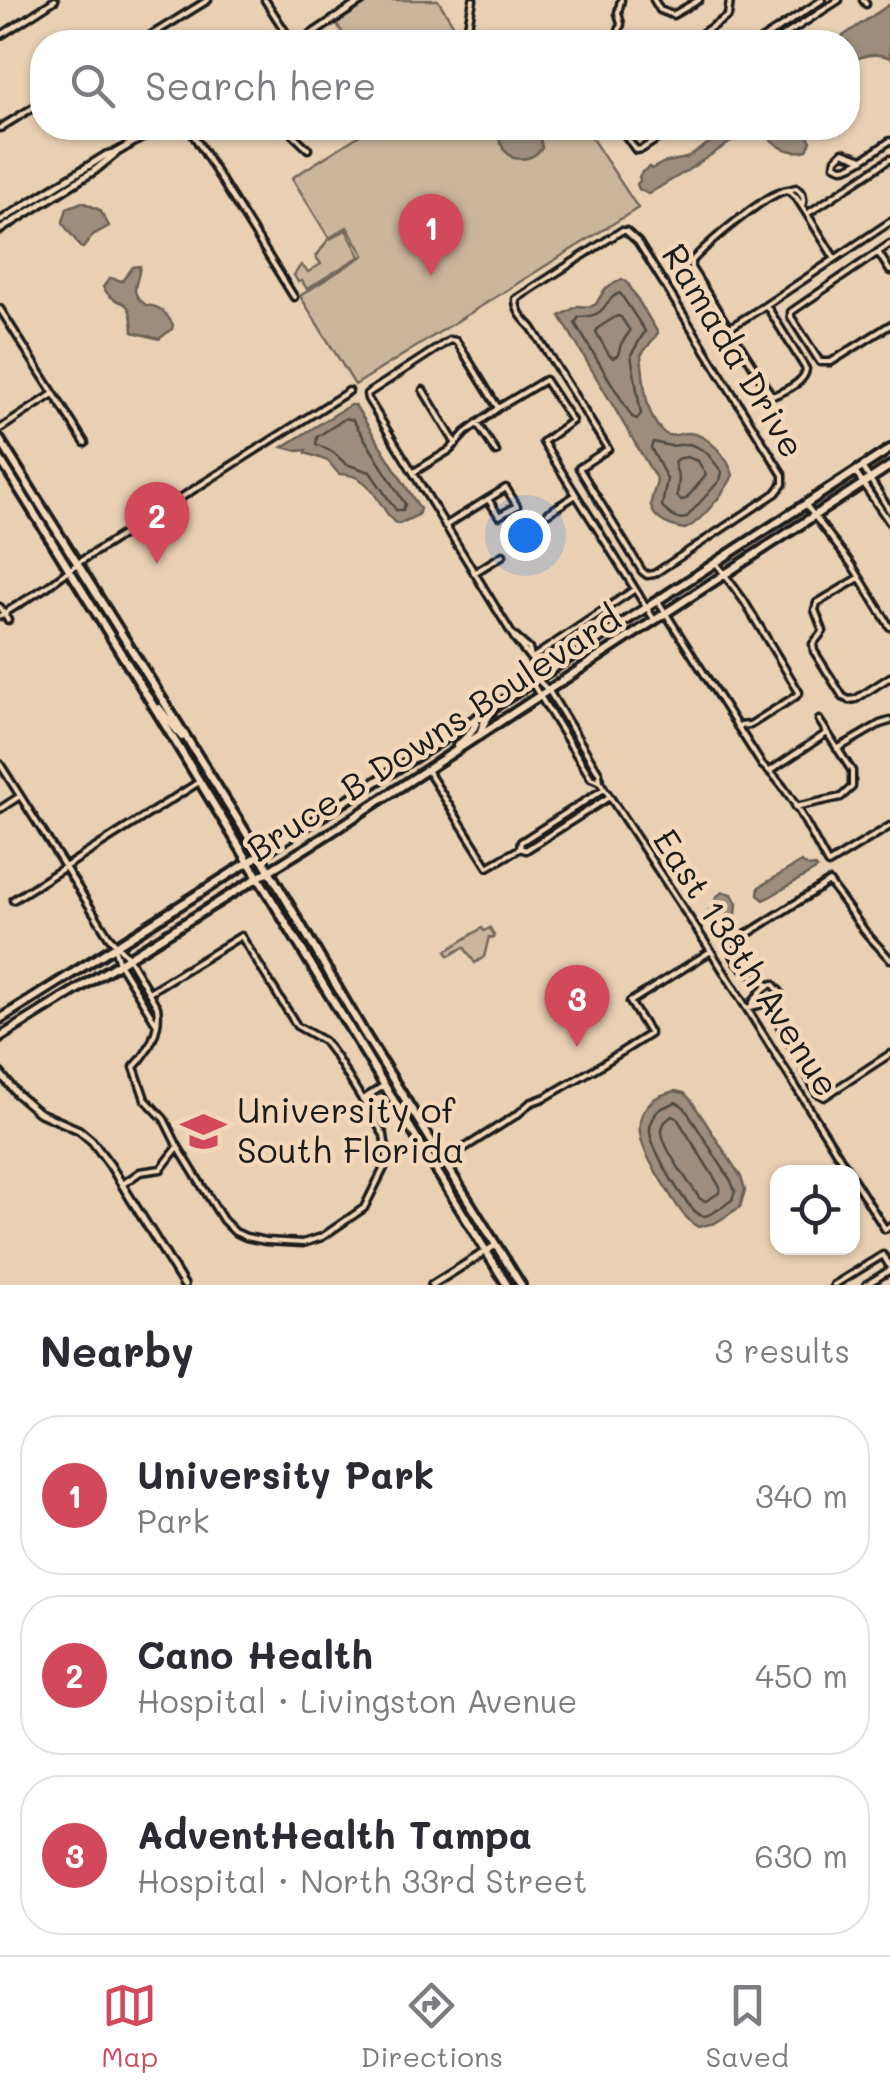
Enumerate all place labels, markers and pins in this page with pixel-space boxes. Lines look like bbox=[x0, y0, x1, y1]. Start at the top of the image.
pin: 1 bbox=[398, 194, 464, 276]
pin: 2 bbox=[124, 482, 190, 564]
pin: 3 bbox=[544, 964, 610, 1047]
place label: University of South Florida bbox=[237, 1086, 464, 1172]
school or university icon: University of South Florida bbox=[180, 1107, 228, 1155]

